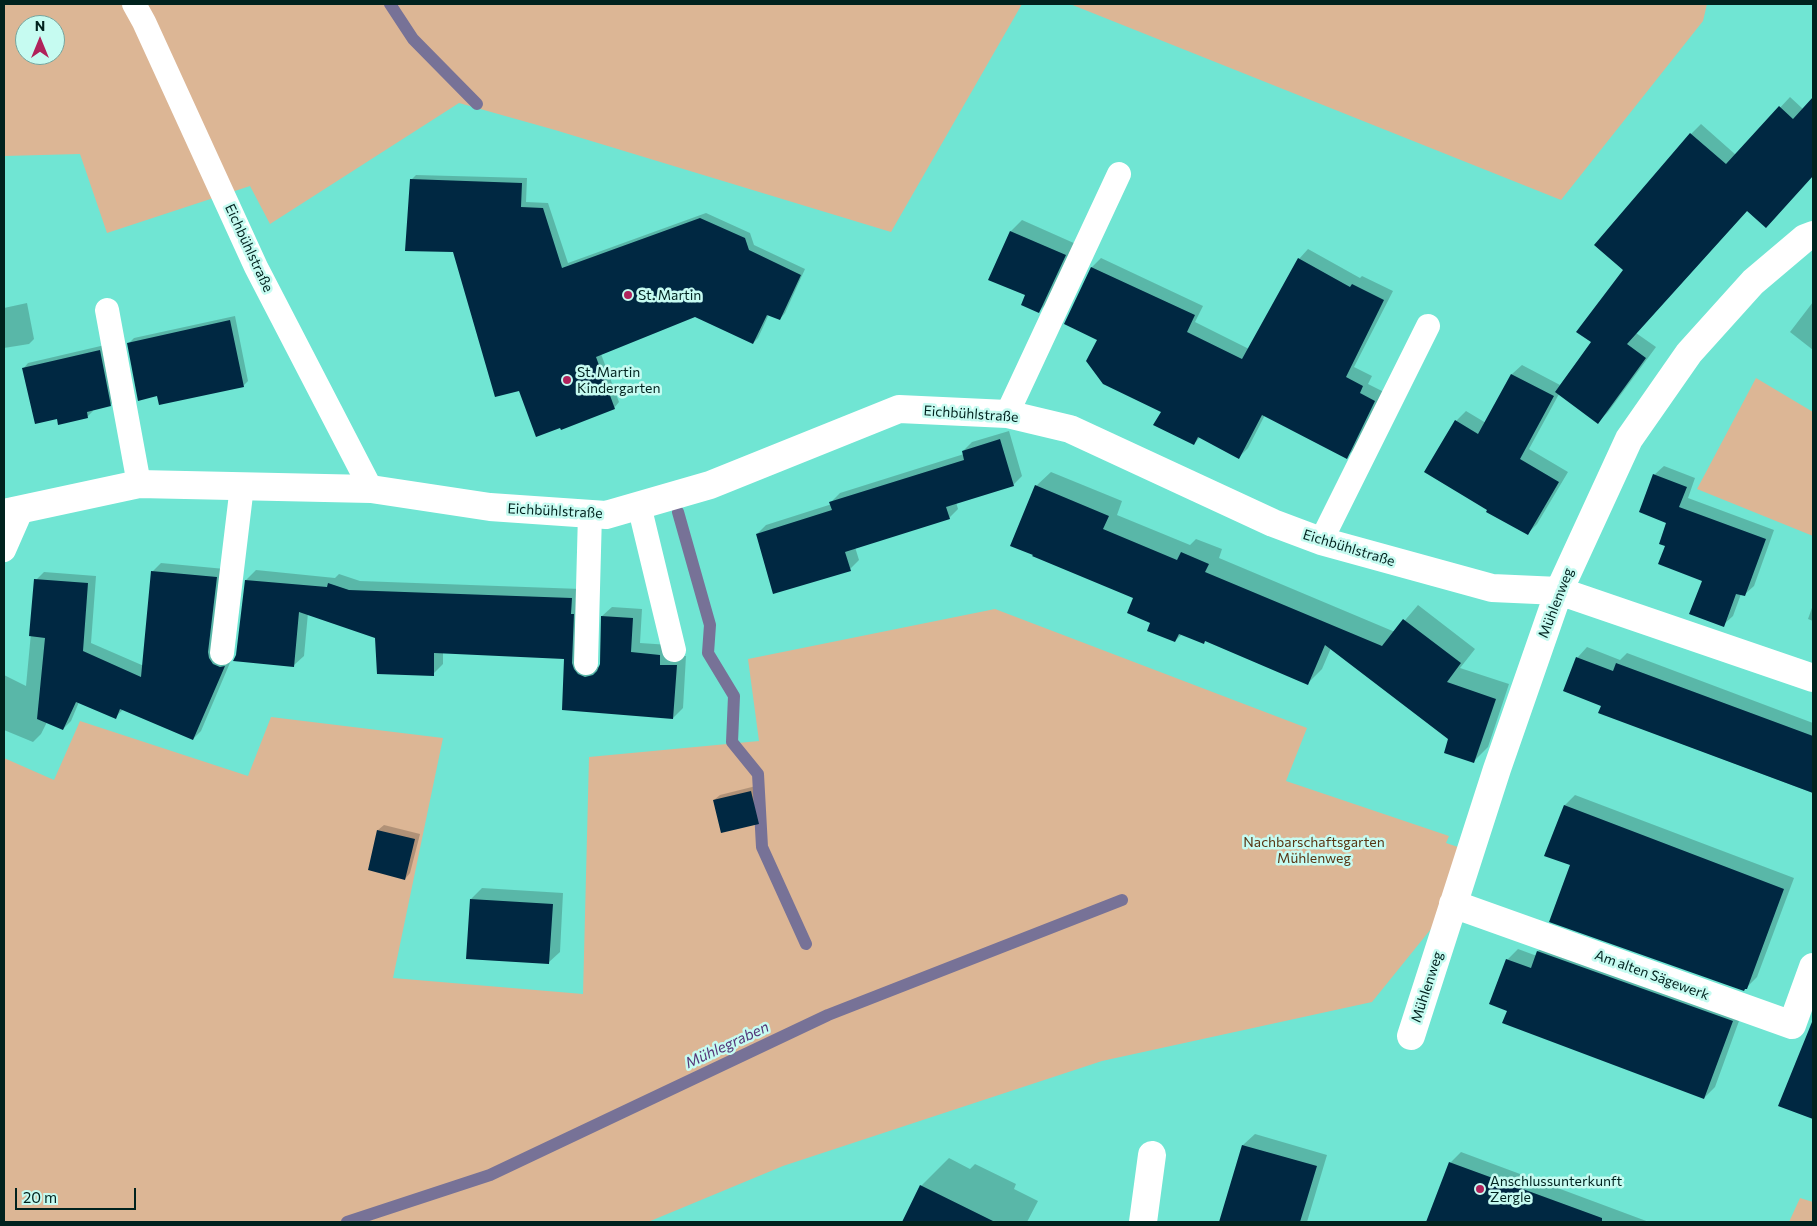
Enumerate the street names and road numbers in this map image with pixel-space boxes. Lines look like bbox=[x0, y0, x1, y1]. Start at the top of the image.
street label: Eichbühlstraße bbox=[221, 201, 277, 295]
street label: Eichbühlstraße bbox=[923, 402, 1019, 426]
street label: Eichbühlstraße bbox=[507, 500, 603, 522]
street label: Eichbühlstraße bbox=[1301, 526, 1397, 570]
street label: Mühlenweg bbox=[1535, 565, 1577, 641]
street label: Am alten Sägewerk bbox=[1592, 946, 1712, 1004]
street label: Mühlenweg bbox=[1408, 949, 1446, 1025]

